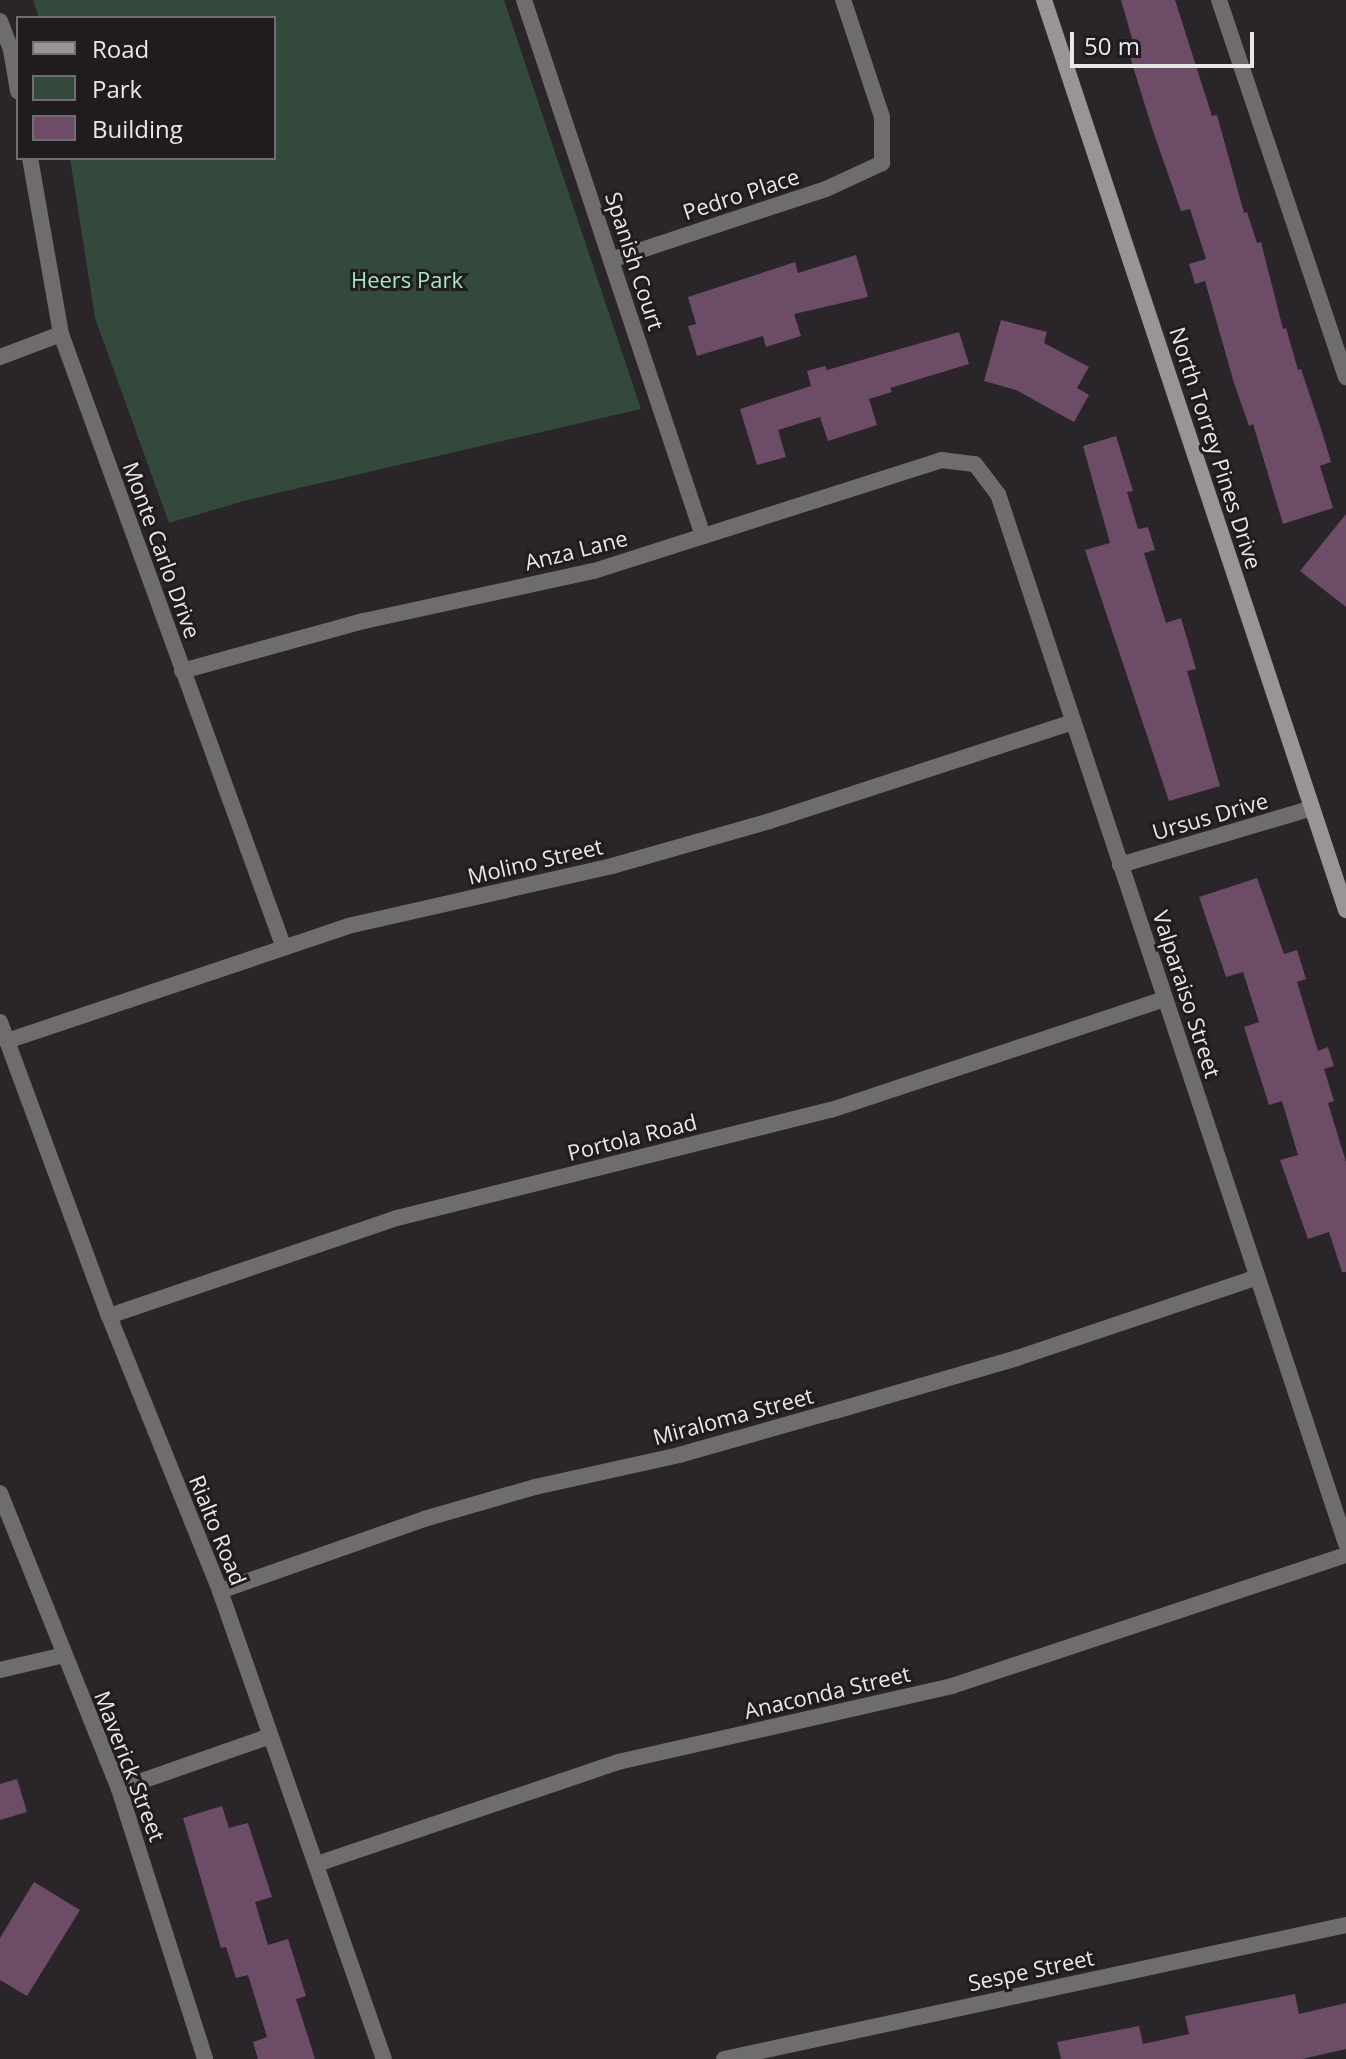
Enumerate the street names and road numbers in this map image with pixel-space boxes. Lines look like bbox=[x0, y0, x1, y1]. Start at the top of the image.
street label: Pedro Place bbox=[679, 163, 803, 225]
street label: Spanish Court bbox=[600, 188, 670, 334]
street label: North Torrey Pines Drive bbox=[1164, 324, 1268, 572]
street label: Monte Carlo Drive bbox=[118, 458, 206, 642]
street label: Anza Lane bbox=[522, 524, 630, 576]
street label: Ursus Drive bbox=[1149, 787, 1271, 845]
street label: Molino Street bbox=[465, 833, 605, 889]
street label: Valparaiso Street bbox=[1148, 907, 1226, 1081]
street label: Portola Road bbox=[565, 1108, 699, 1166]
street label: Miraloma Street bbox=[650, 1382, 816, 1450]
street label: Rialto Road bbox=[184, 1471, 252, 1589]
street label: Anaconda Street bbox=[741, 1660, 913, 1724]
street label: Maverick Street bbox=[89, 1687, 171, 1845]
street label: Sespe Street bbox=[966, 1944, 1096, 1996]

